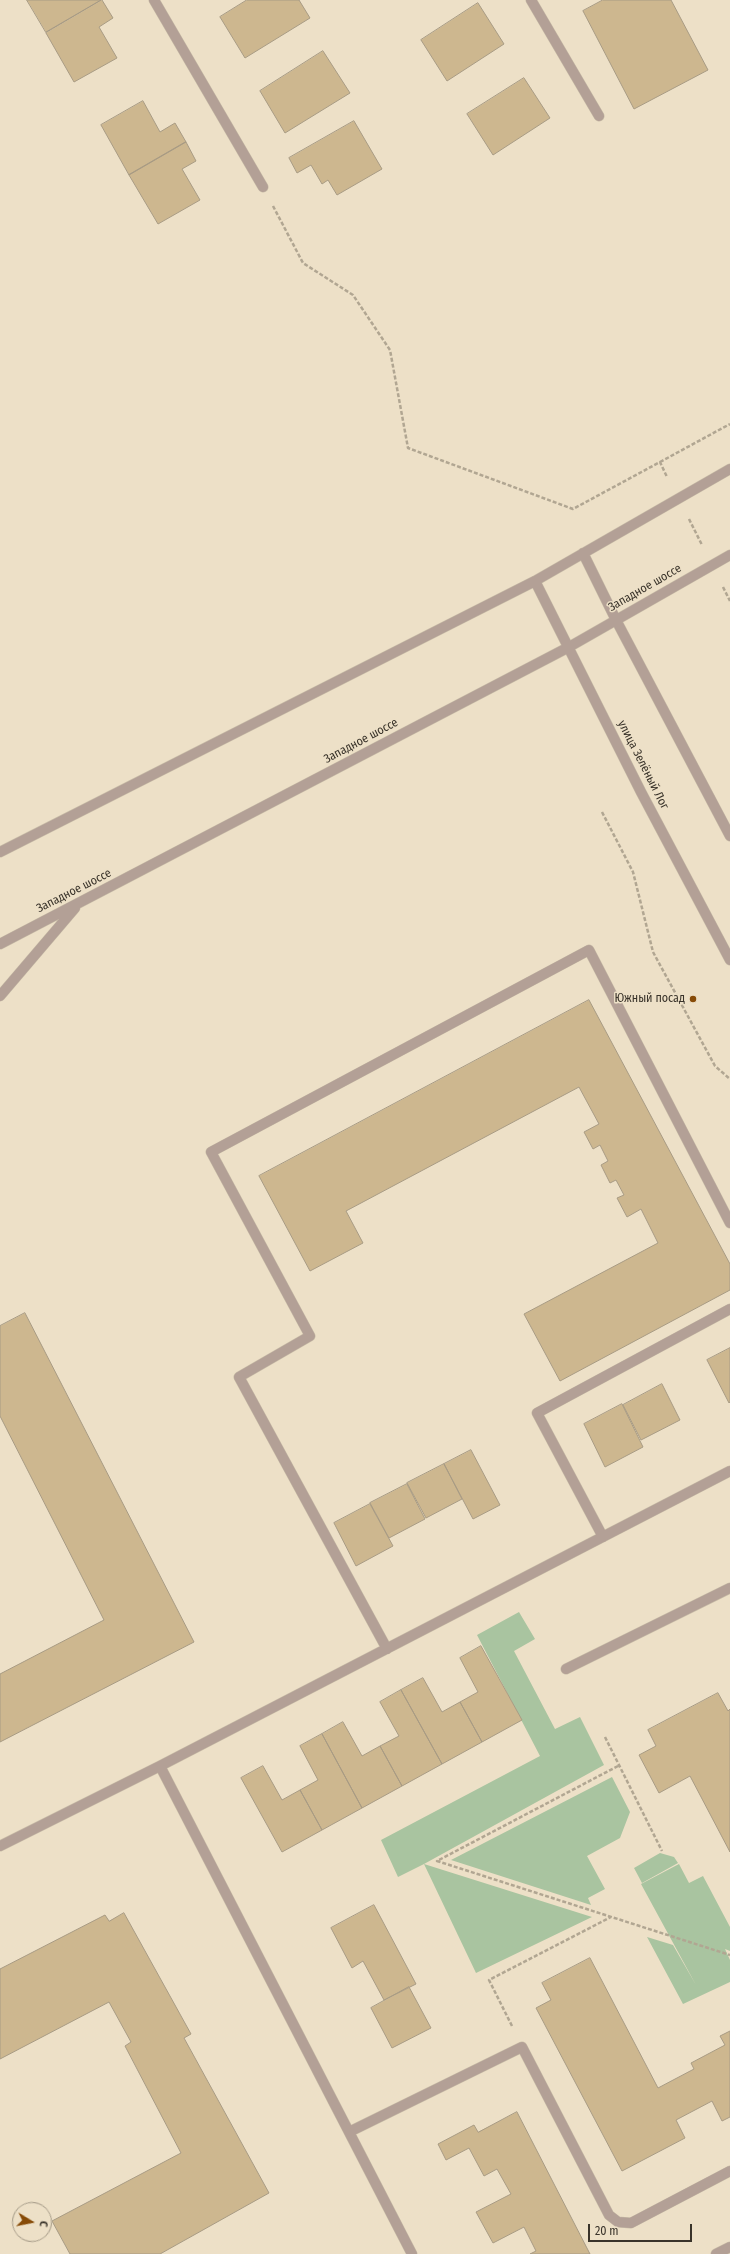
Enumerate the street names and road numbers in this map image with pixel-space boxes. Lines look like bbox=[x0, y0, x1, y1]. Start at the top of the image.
street label: Западное шоссе bbox=[606, 561, 684, 615]
street label: Западное шоссе bbox=[321, 715, 401, 767]
street label: улица Зелёный Лог bbox=[614, 718, 672, 812]
street label: Западное шоссе bbox=[34, 866, 114, 916]

